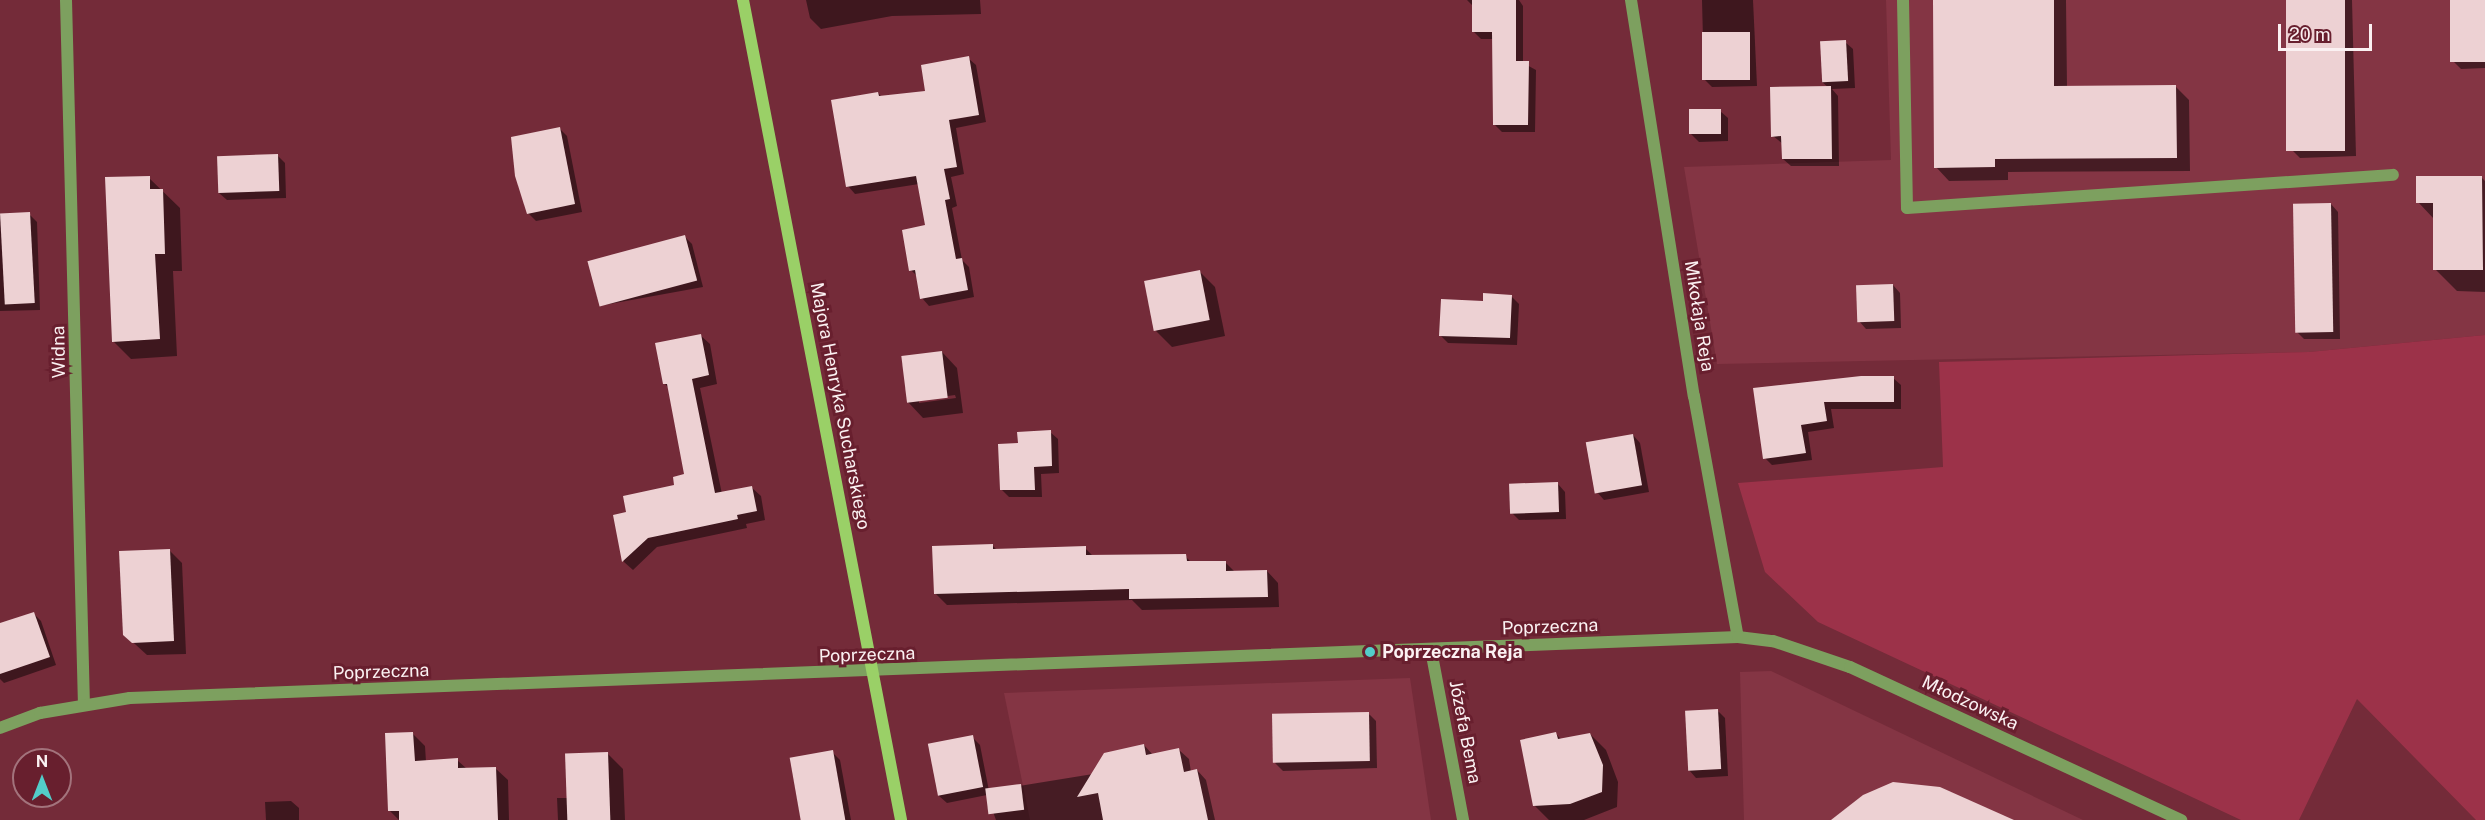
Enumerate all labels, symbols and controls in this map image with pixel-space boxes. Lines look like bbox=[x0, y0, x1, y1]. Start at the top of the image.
scale bar bbox=[2281, 12, 2376, 50]
text: 20 m bbox=[2289, 24, 2331, 45]
street label: Mikołaja Reja bbox=[1680, 259, 1718, 373]
street label: Majora Henryka Sucharskiego bbox=[805, 281, 875, 531]
street label: Widna bbox=[48, 325, 70, 379]
street label: Poprzeczna bbox=[1501, 615, 1599, 639]
place label: Poprzeczna Reja bbox=[1382, 641, 1523, 663]
street label: Poprzeczna bbox=[818, 643, 916, 667]
marker: Poprzeczna Reja bbox=[1363, 645, 1377, 659]
street label: Poprzeczna bbox=[332, 660, 430, 684]
street label: Młodzowska bbox=[1918, 671, 2022, 735]
street label: Józefa Bema bbox=[1444, 679, 1486, 785]
north arrow bbox=[12, 748, 72, 808]
text: N bbox=[36, 752, 48, 771]

